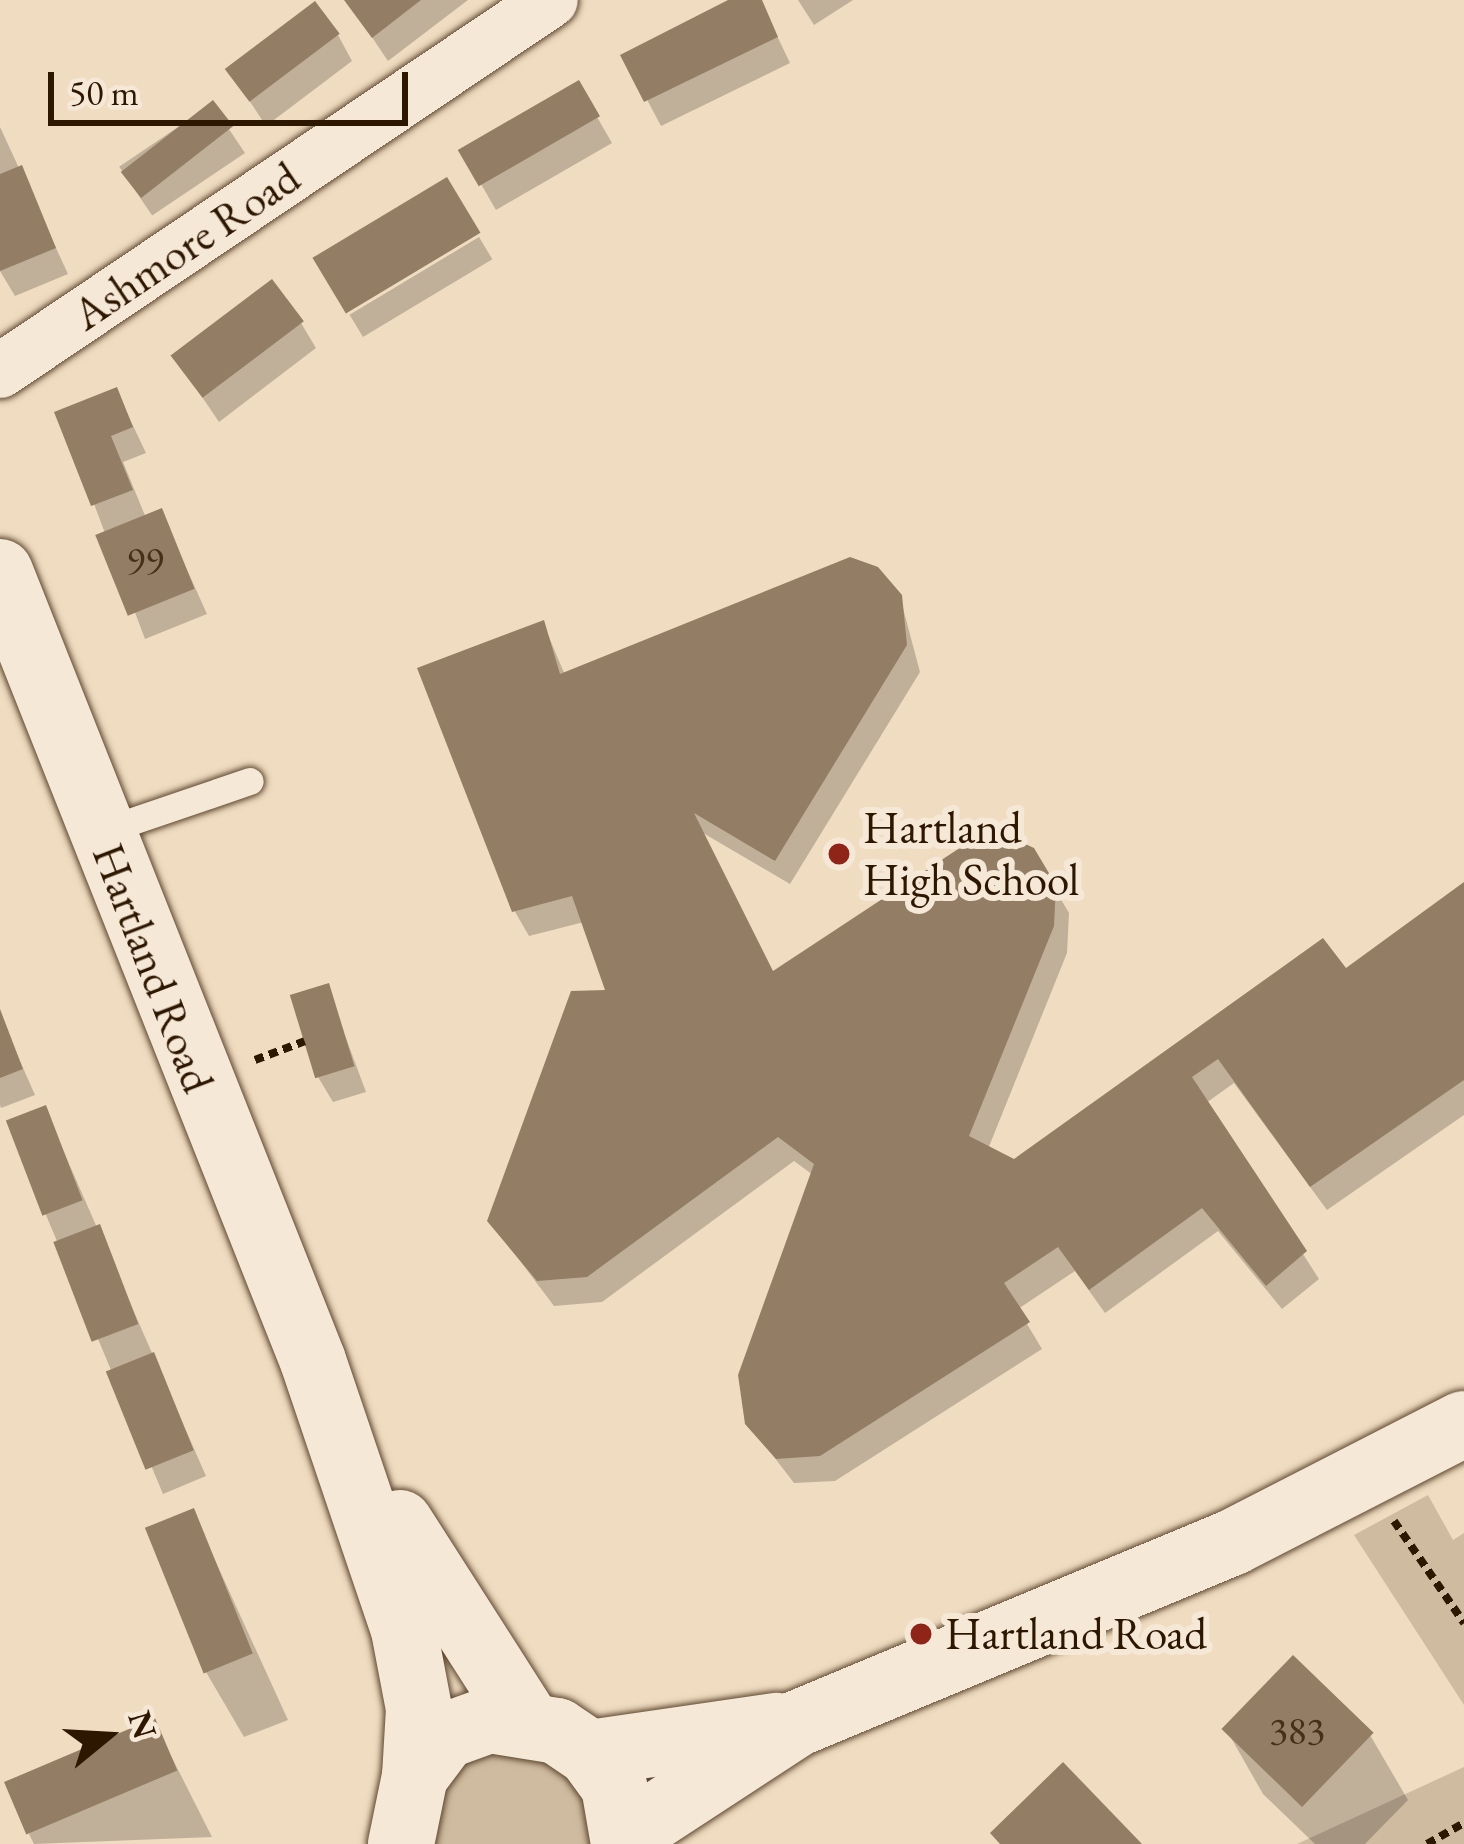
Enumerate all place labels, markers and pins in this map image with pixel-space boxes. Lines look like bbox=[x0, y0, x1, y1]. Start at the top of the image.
place label: Hartland High School bbox=[863, 801, 1079, 907]
marker: Hartland High School bbox=[826, 841, 852, 867]
place label: Hartland Road bbox=[945, 1607, 1207, 1661]
marker: Hartland Road bbox=[908, 1621, 934, 1647]

